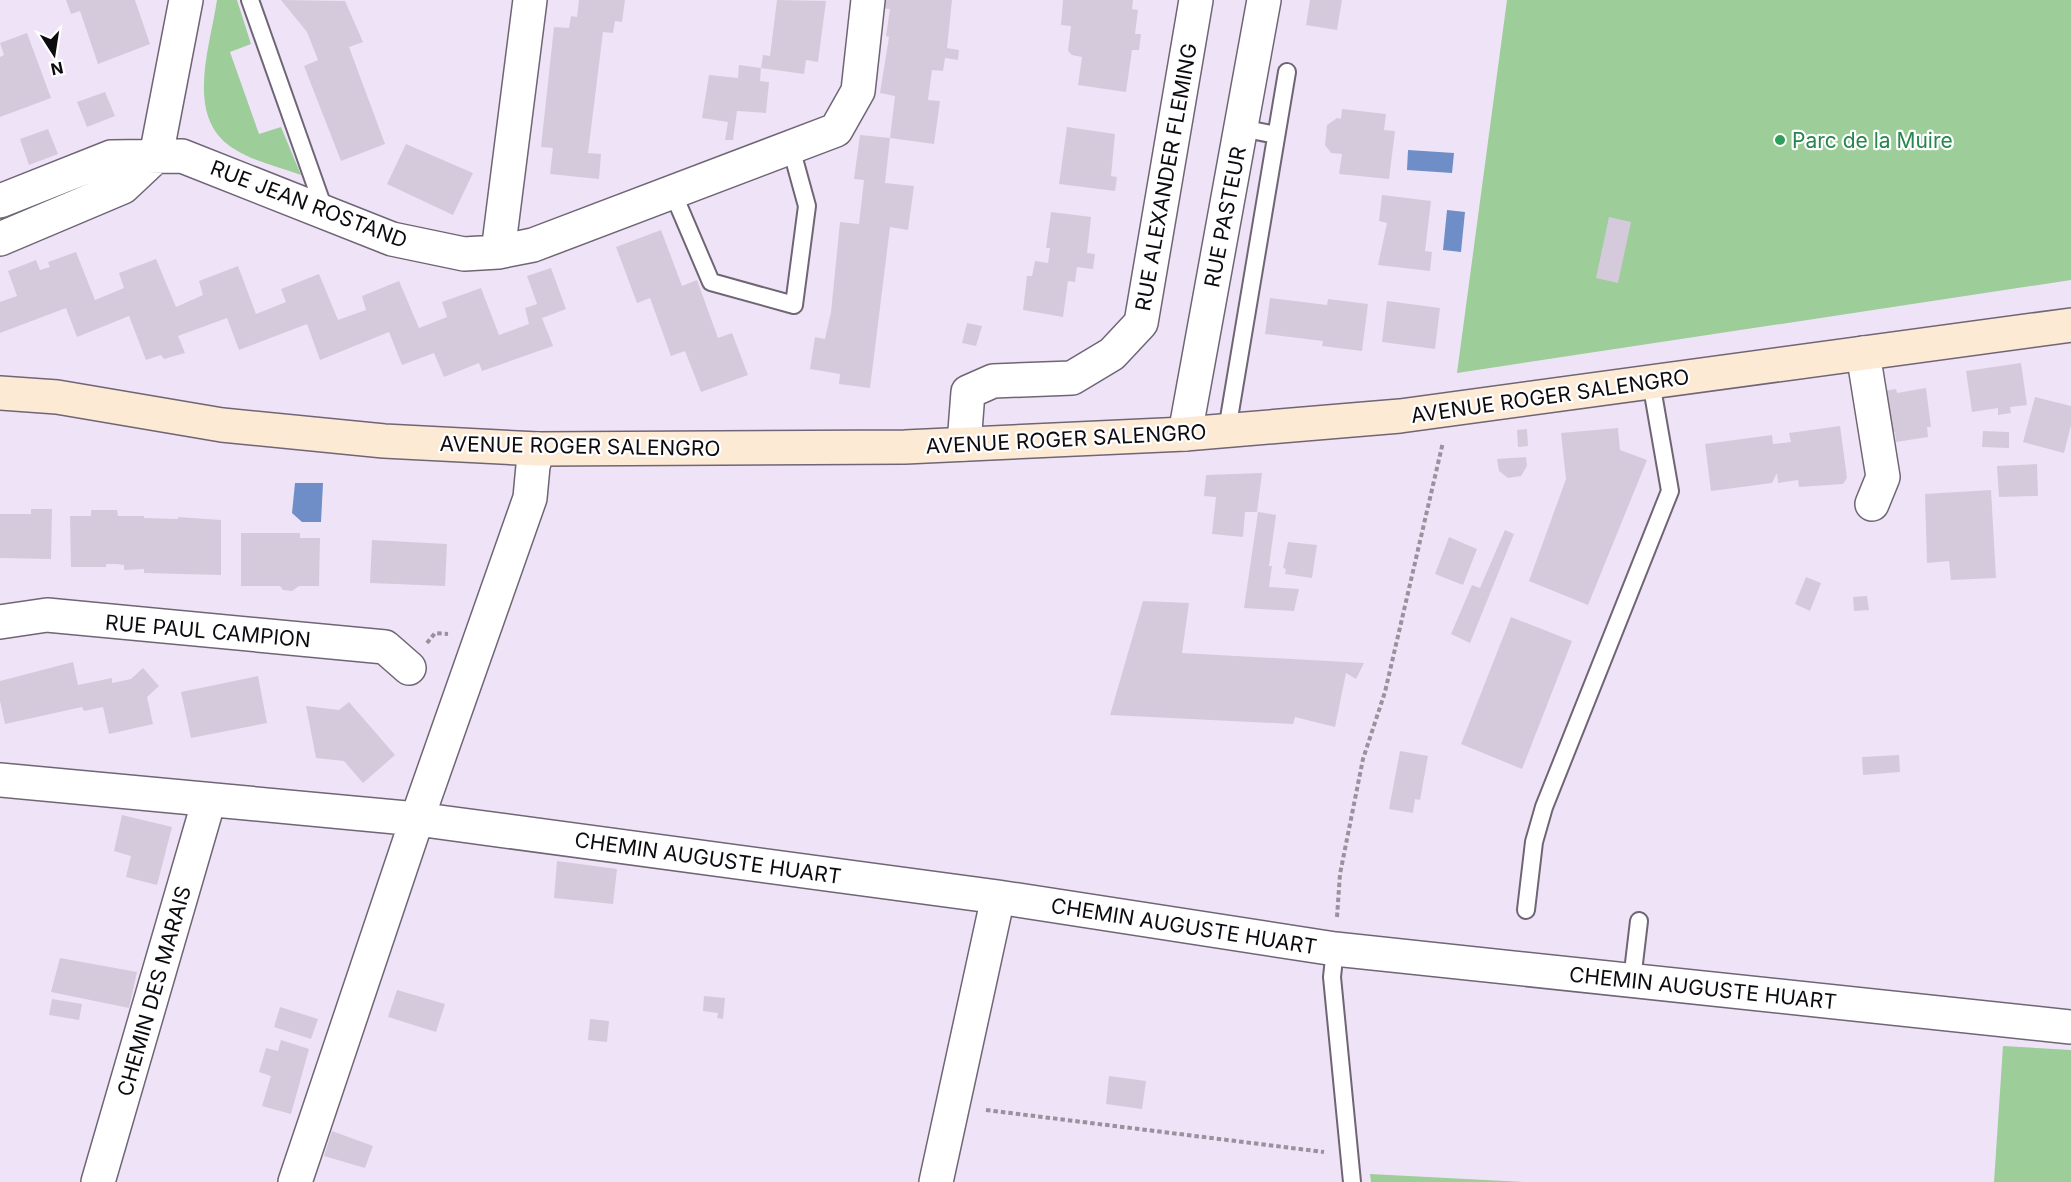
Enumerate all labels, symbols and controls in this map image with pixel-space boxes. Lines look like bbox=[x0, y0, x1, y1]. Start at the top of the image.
north arrow bbox=[24, 24, 84, 84]
street label: RUE ALEXANDER FLEMING bbox=[1130, 41, 1202, 313]
text: N bbox=[49, 58, 65, 80]
place label: Parc de la Muire bbox=[1792, 128, 1953, 153]
marker: Parc de la Muire bbox=[1773, 133, 1787, 147]
street label: RUE PASTEUR bbox=[1199, 145, 1251, 289]
street label: RUE JEAN ROSTAND bbox=[207, 155, 411, 253]
street label: AVENUE ROGER SALENGRO bbox=[1409, 364, 1691, 428]
street label: AVENUE ROGER SALENGRO bbox=[925, 419, 1207, 459]
street label: AVENUE ROGER SALENGRO bbox=[439, 431, 721, 461]
street label: RUE PAUL CAMPION bbox=[104, 610, 312, 652]
street label: CHEMIN AUGUSTE HUART bbox=[573, 827, 843, 889]
street label: CHEMIN DES MARAIS bbox=[112, 883, 196, 1099]
street label: CHEMIN AUGUSTE HUART bbox=[1049, 893, 1319, 959]
street label: CHEMIN AUGUSTE HUART bbox=[1568, 962, 1838, 1014]

